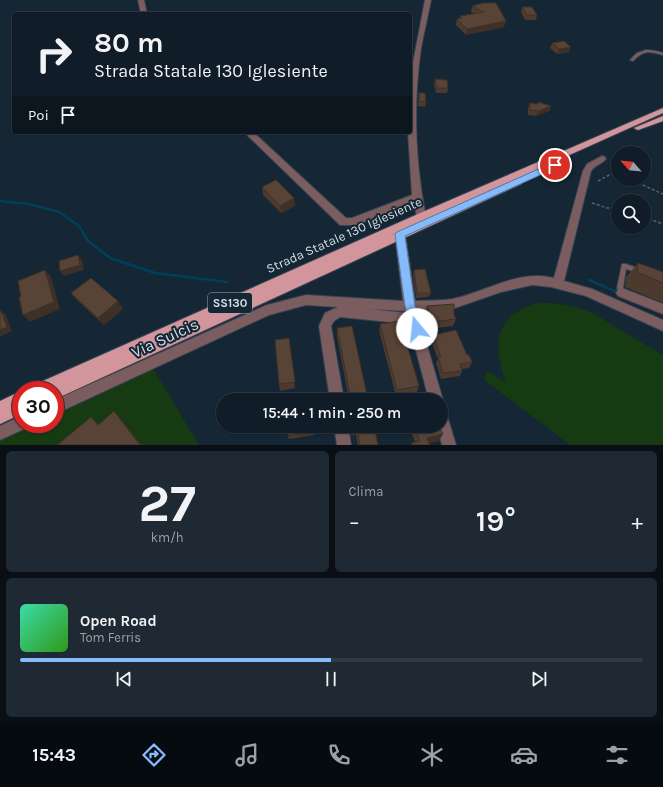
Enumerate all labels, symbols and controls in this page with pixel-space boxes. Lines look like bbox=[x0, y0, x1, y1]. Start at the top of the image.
text: 80 m bbox=[94, 26, 163, 59]
icon: right bbox=[28, 28, 80, 80]
text: Strada Statale 130 Iglesiente bbox=[94, 60, 328, 82]
icon: arrive bbox=[57, 104, 79, 126]
text: Poi bbox=[28, 106, 49, 124]
north arrow bbox=[611, 146, 651, 186]
map controls bbox=[611, 146, 651, 234]
pin bbox=[538, 148, 572, 182]
icon: arrive bbox=[544, 154, 566, 176]
street label: Strada Statale 130 Iglesiente bbox=[264, 194, 424, 276]
button: search bbox=[611, 194, 651, 234]
road number: SS130 bbox=[208, 293, 252, 313]
position arrow bbox=[396, 308, 438, 350]
street label: Via Sulcis bbox=[129, 314, 201, 362]
speed limit sign: 30 bbox=[12, 381, 64, 433]
text: 15:44 · 1 min · 250 m bbox=[263, 404, 401, 422]
text: 27 bbox=[139, 473, 196, 534]
text: Clima bbox=[349, 484, 383, 499]
text: 19° bbox=[476, 503, 516, 539]
text: − bbox=[349, 509, 360, 535]
text: + bbox=[631, 509, 643, 535]
text: km/h bbox=[151, 530, 184, 545]
text: Open Road bbox=[80, 612, 157, 630]
text: Tom Ferris bbox=[80, 630, 141, 645]
icon: previous bbox=[113, 668, 135, 690]
icon: pause bbox=[320, 668, 342, 690]
icon: next bbox=[528, 668, 550, 690]
icon: directions bbox=[140, 741, 168, 769]
icon: music bbox=[233, 741, 261, 769]
icon: phone bbox=[325, 741, 353, 769]
icon: climate bbox=[418, 741, 446, 769]
icon: car bbox=[510, 741, 538, 769]
icon: filters bbox=[603, 741, 631, 769]
text: 15:43 bbox=[32, 744, 76, 766]

